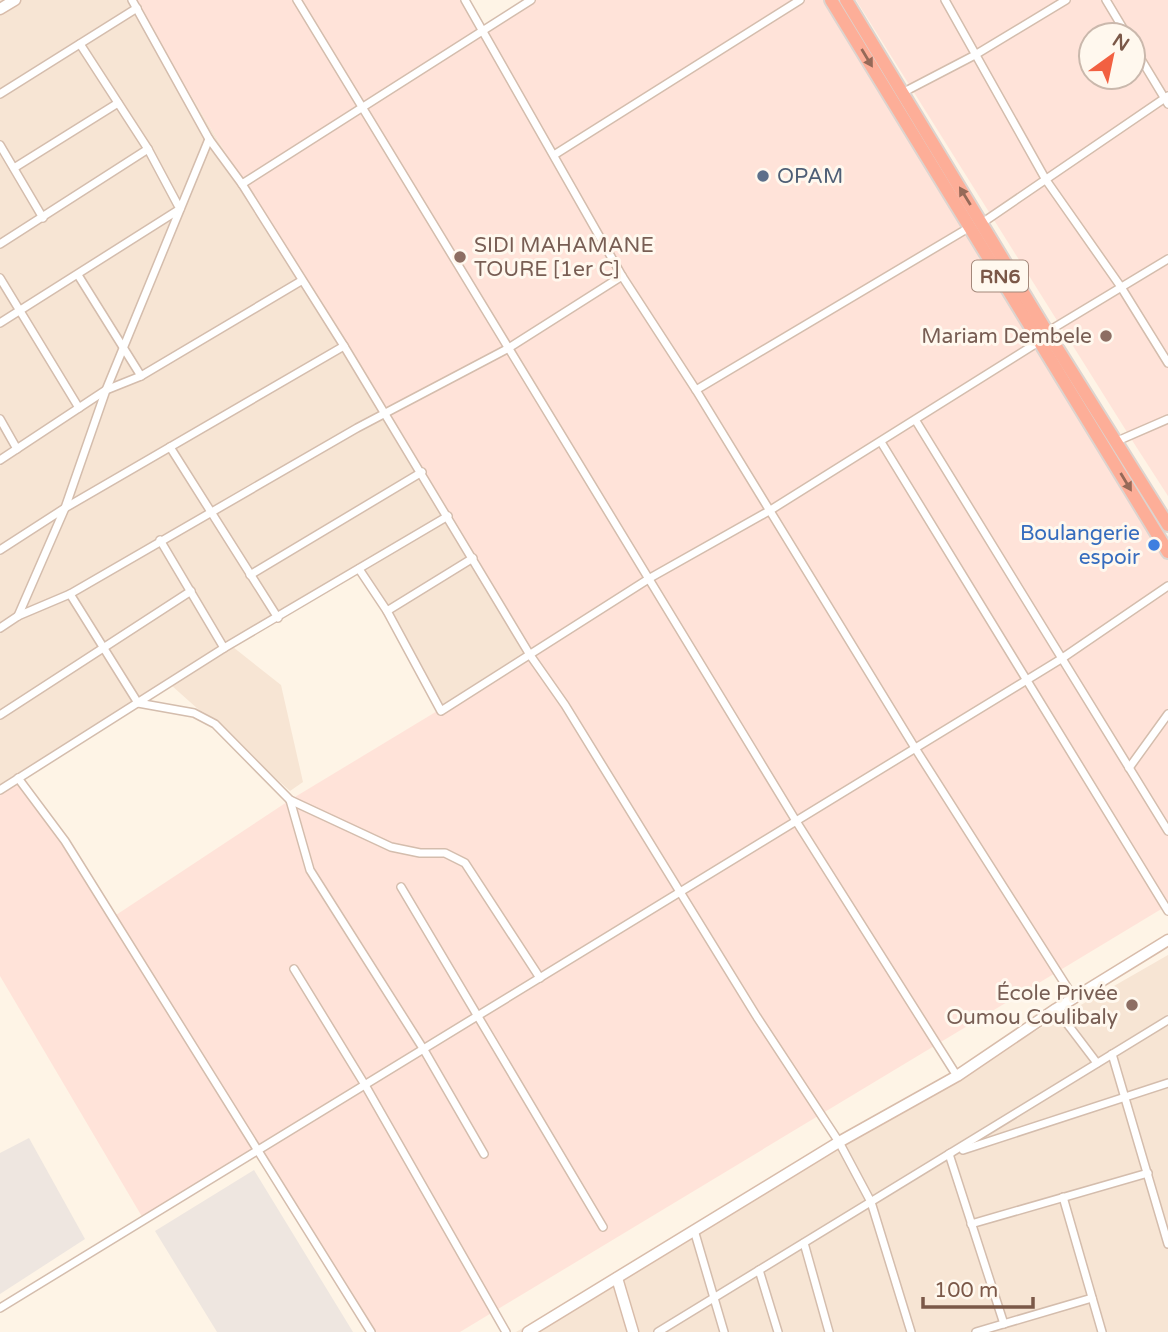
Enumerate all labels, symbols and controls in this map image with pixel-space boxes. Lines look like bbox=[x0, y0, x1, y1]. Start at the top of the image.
north arrow bbox=[1077, 21, 1147, 91]
text: N bbox=[1108, 29, 1133, 56]
one-way arrow bbox=[860, 49, 873, 68]
place label: OPAM bbox=[777, 164, 843, 189]
marker: OPAM bbox=[755, 168, 771, 184]
one-way arrow bbox=[959, 186, 972, 205]
place label: SIDI MAHAMANE TOURE [1er C] bbox=[474, 233, 654, 282]
marker: SIDI MAHAMANE TOURE [1er C] bbox=[452, 249, 468, 265]
road number: RN6 bbox=[972, 260, 1028, 292]
place label: Mariam Dembele bbox=[921, 324, 1092, 349]
marker: Mariam Dembele bbox=[1098, 328, 1114, 344]
one-way arrow bbox=[1119, 473, 1132, 492]
place label: Boulangerie espoir bbox=[1020, 521, 1140, 570]
marker: Boulangerie espoir bbox=[1146, 537, 1162, 553]
place label: École Privée Oumou Coulibaly bbox=[946, 981, 1118, 1030]
marker: École Privée Oumou Coulibaly bbox=[1124, 997, 1140, 1013]
scale bar bbox=[923, 1266, 1033, 1310]
text: 100 m bbox=[934, 1278, 998, 1303]

